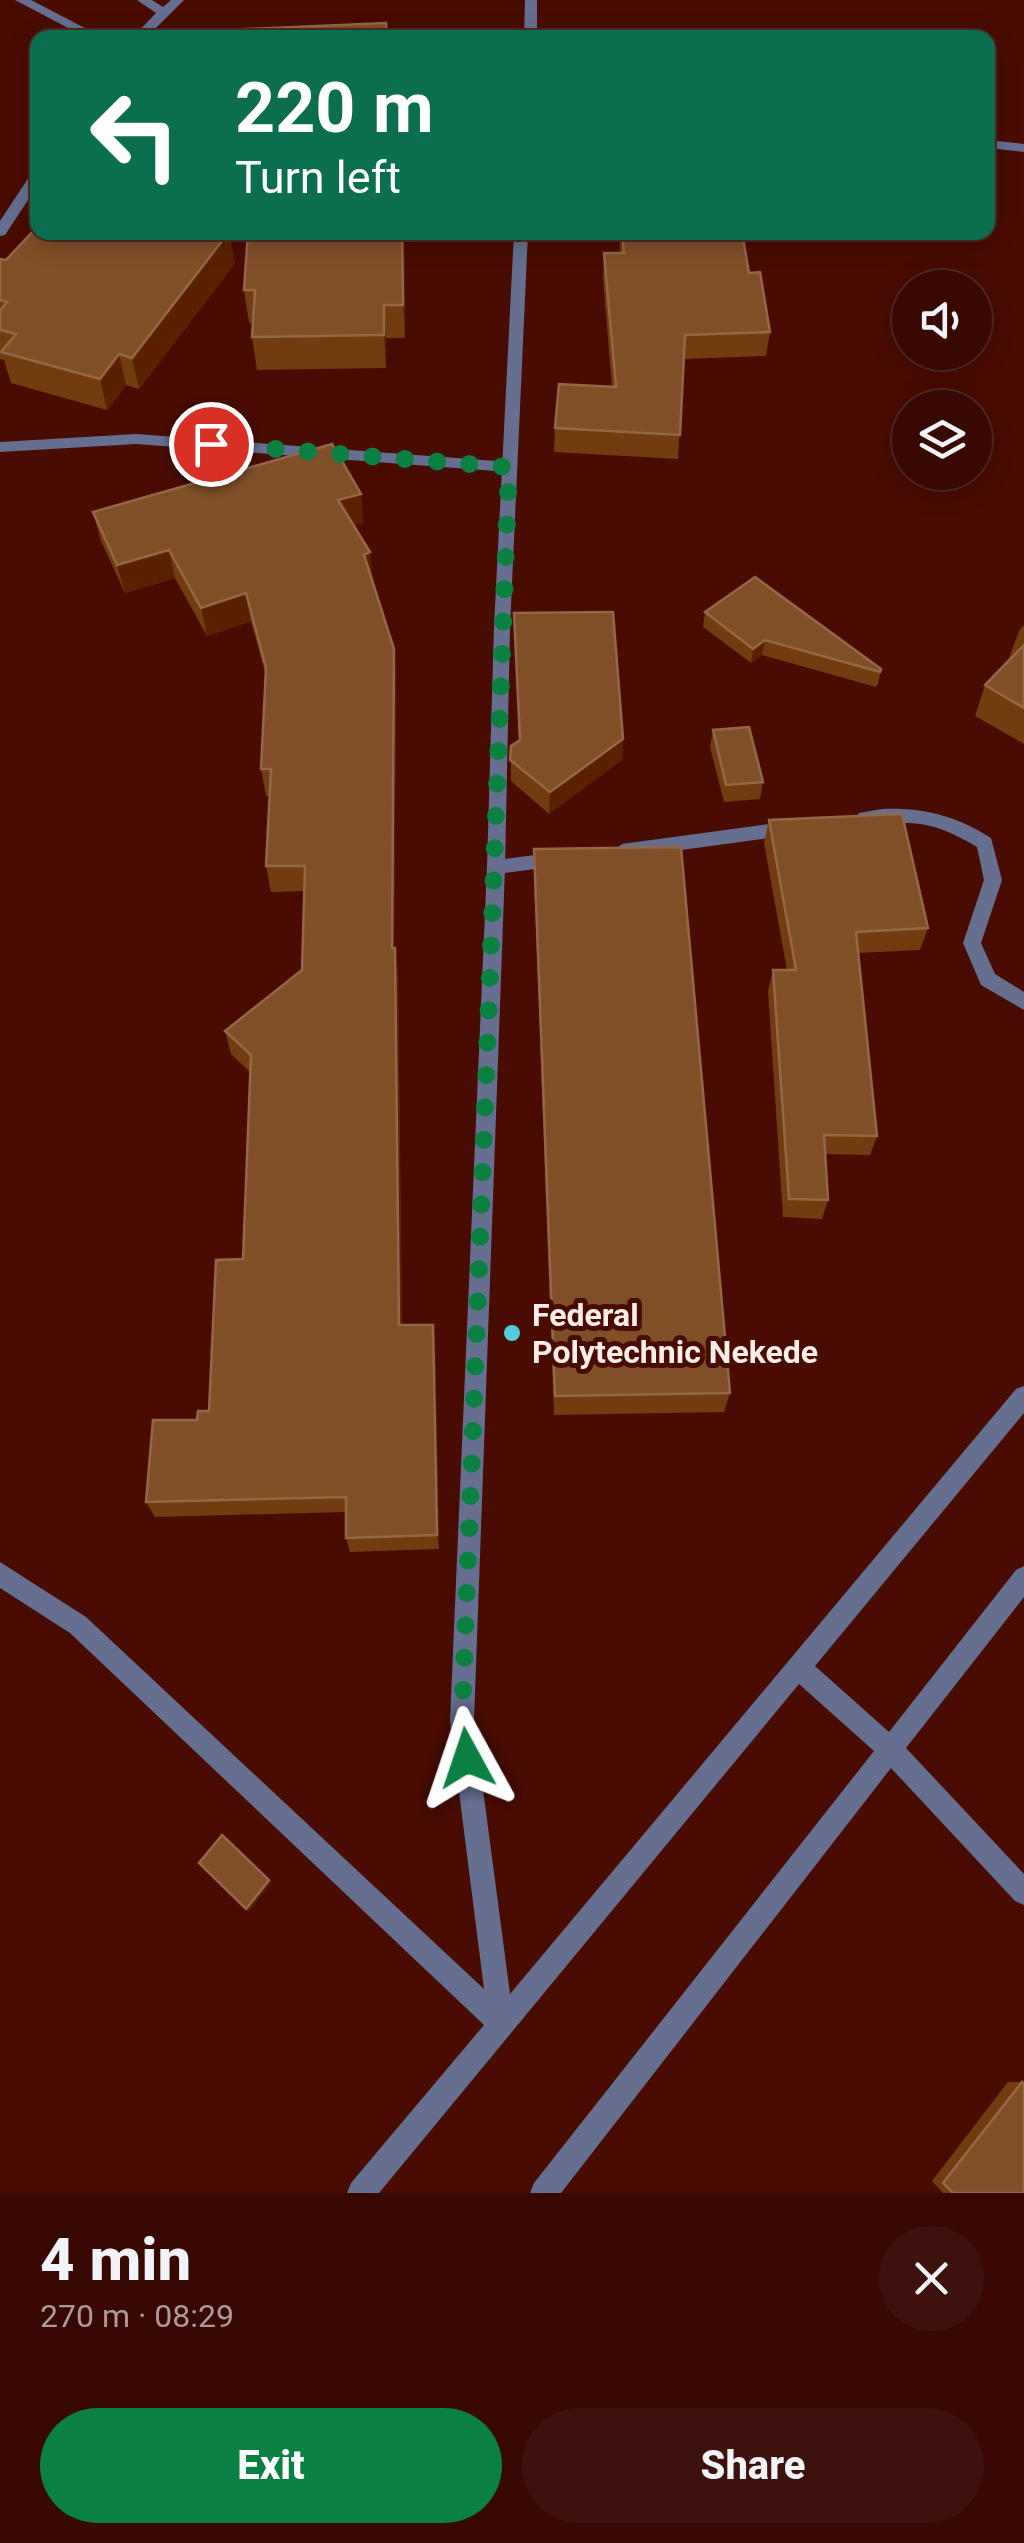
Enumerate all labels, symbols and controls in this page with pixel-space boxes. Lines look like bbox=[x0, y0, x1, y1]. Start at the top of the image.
text: 220 m bbox=[235, 67, 434, 149]
icon: left bbox=[70, 70, 200, 200]
text: Turn left bbox=[235, 151, 401, 204]
map controls bbox=[892, 270, 992, 490]
button: sound bbox=[892, 270, 992, 370]
button: layers bbox=[892, 390, 992, 490]
pin bbox=[169, 402, 254, 487]
icon: arrive bbox=[184, 417, 239, 472]
place label: Federal Polytechnic Nekede bbox=[532, 1296, 818, 1371]
marker: Federal Polytechnic Nekede bbox=[501, 1322, 523, 1344]
position arrow bbox=[415, 1706, 519, 1810]
text: 4 min bbox=[40, 2224, 191, 2295]
button: close bbox=[879, 2226, 984, 2331]
text: 270 m · 08:29 bbox=[40, 2297, 234, 2335]
button: Exit bbox=[40, 2408, 502, 2523]
button: Share bbox=[522, 2408, 984, 2523]

